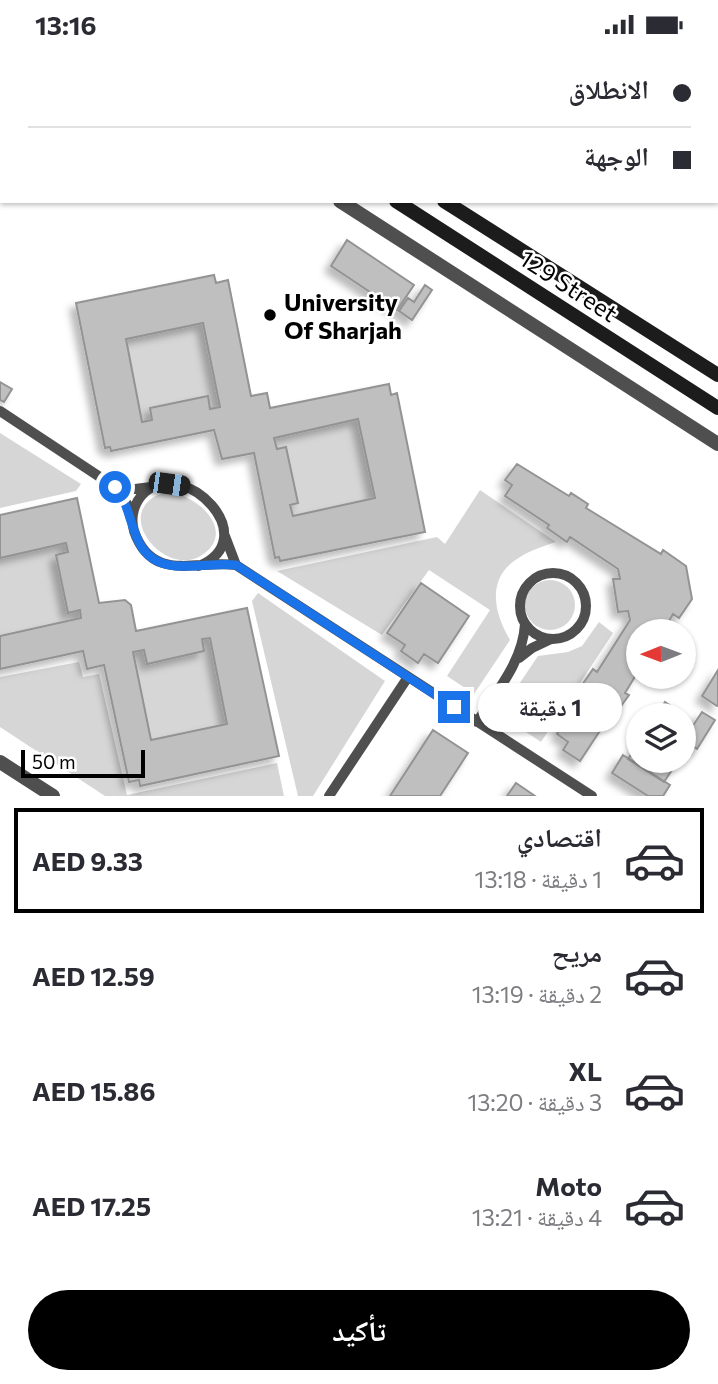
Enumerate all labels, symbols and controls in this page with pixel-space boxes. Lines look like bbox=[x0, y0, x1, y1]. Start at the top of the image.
text: 13:16 bbox=[35, 9, 97, 40]
text: الانطلاق bbox=[569, 73, 649, 104]
text: الوجهة bbox=[584, 140, 649, 171]
street label: 129 Street bbox=[515, 243, 623, 327]
place label: University Of Sharjah bbox=[284, 287, 402, 344]
marker: University Of Sharjah bbox=[262, 307, 278, 323]
route start bbox=[99, 471, 131, 503]
car bbox=[147, 471, 192, 497]
north arrow bbox=[626, 619, 696, 689]
map controls bbox=[626, 619, 696, 773]
callout: 1 دقيقة bbox=[478, 683, 622, 731]
route end bbox=[438, 691, 470, 723]
text: 1 دقيقة bbox=[518, 693, 582, 721]
button: layers bbox=[626, 703, 696, 773]
scale bar bbox=[21, 747, 145, 779]
text: 50 m bbox=[32, 750, 76, 773]
text: اقتصادي bbox=[517, 821, 602, 852]
icon: car bbox=[623, 829, 686, 892]
text: AED 9.33 bbox=[32, 845, 143, 876]
text: 1 دقيقة · 13:18 bbox=[475, 865, 602, 893]
text: مريح bbox=[552, 936, 602, 967]
icon: car bbox=[623, 944, 686, 1007]
text: AED 12.59 bbox=[32, 960, 155, 991]
text: 2 دقيقة · 13:19 bbox=[472, 980, 602, 1008]
text: XL bbox=[568, 1055, 602, 1086]
icon: car bbox=[623, 1059, 686, 1122]
text: AED 15.86 bbox=[32, 1075, 155, 1106]
text: 3 دقيقة · 13:20 bbox=[467, 1088, 602, 1116]
text: Moto bbox=[535, 1170, 602, 1201]
icon: car bbox=[623, 1174, 686, 1237]
text: AED 17.25 bbox=[32, 1190, 151, 1221]
text: 4 دقيقة · 13:21 bbox=[472, 1203, 602, 1231]
button: تأكيد bbox=[28, 1290, 690, 1370]

